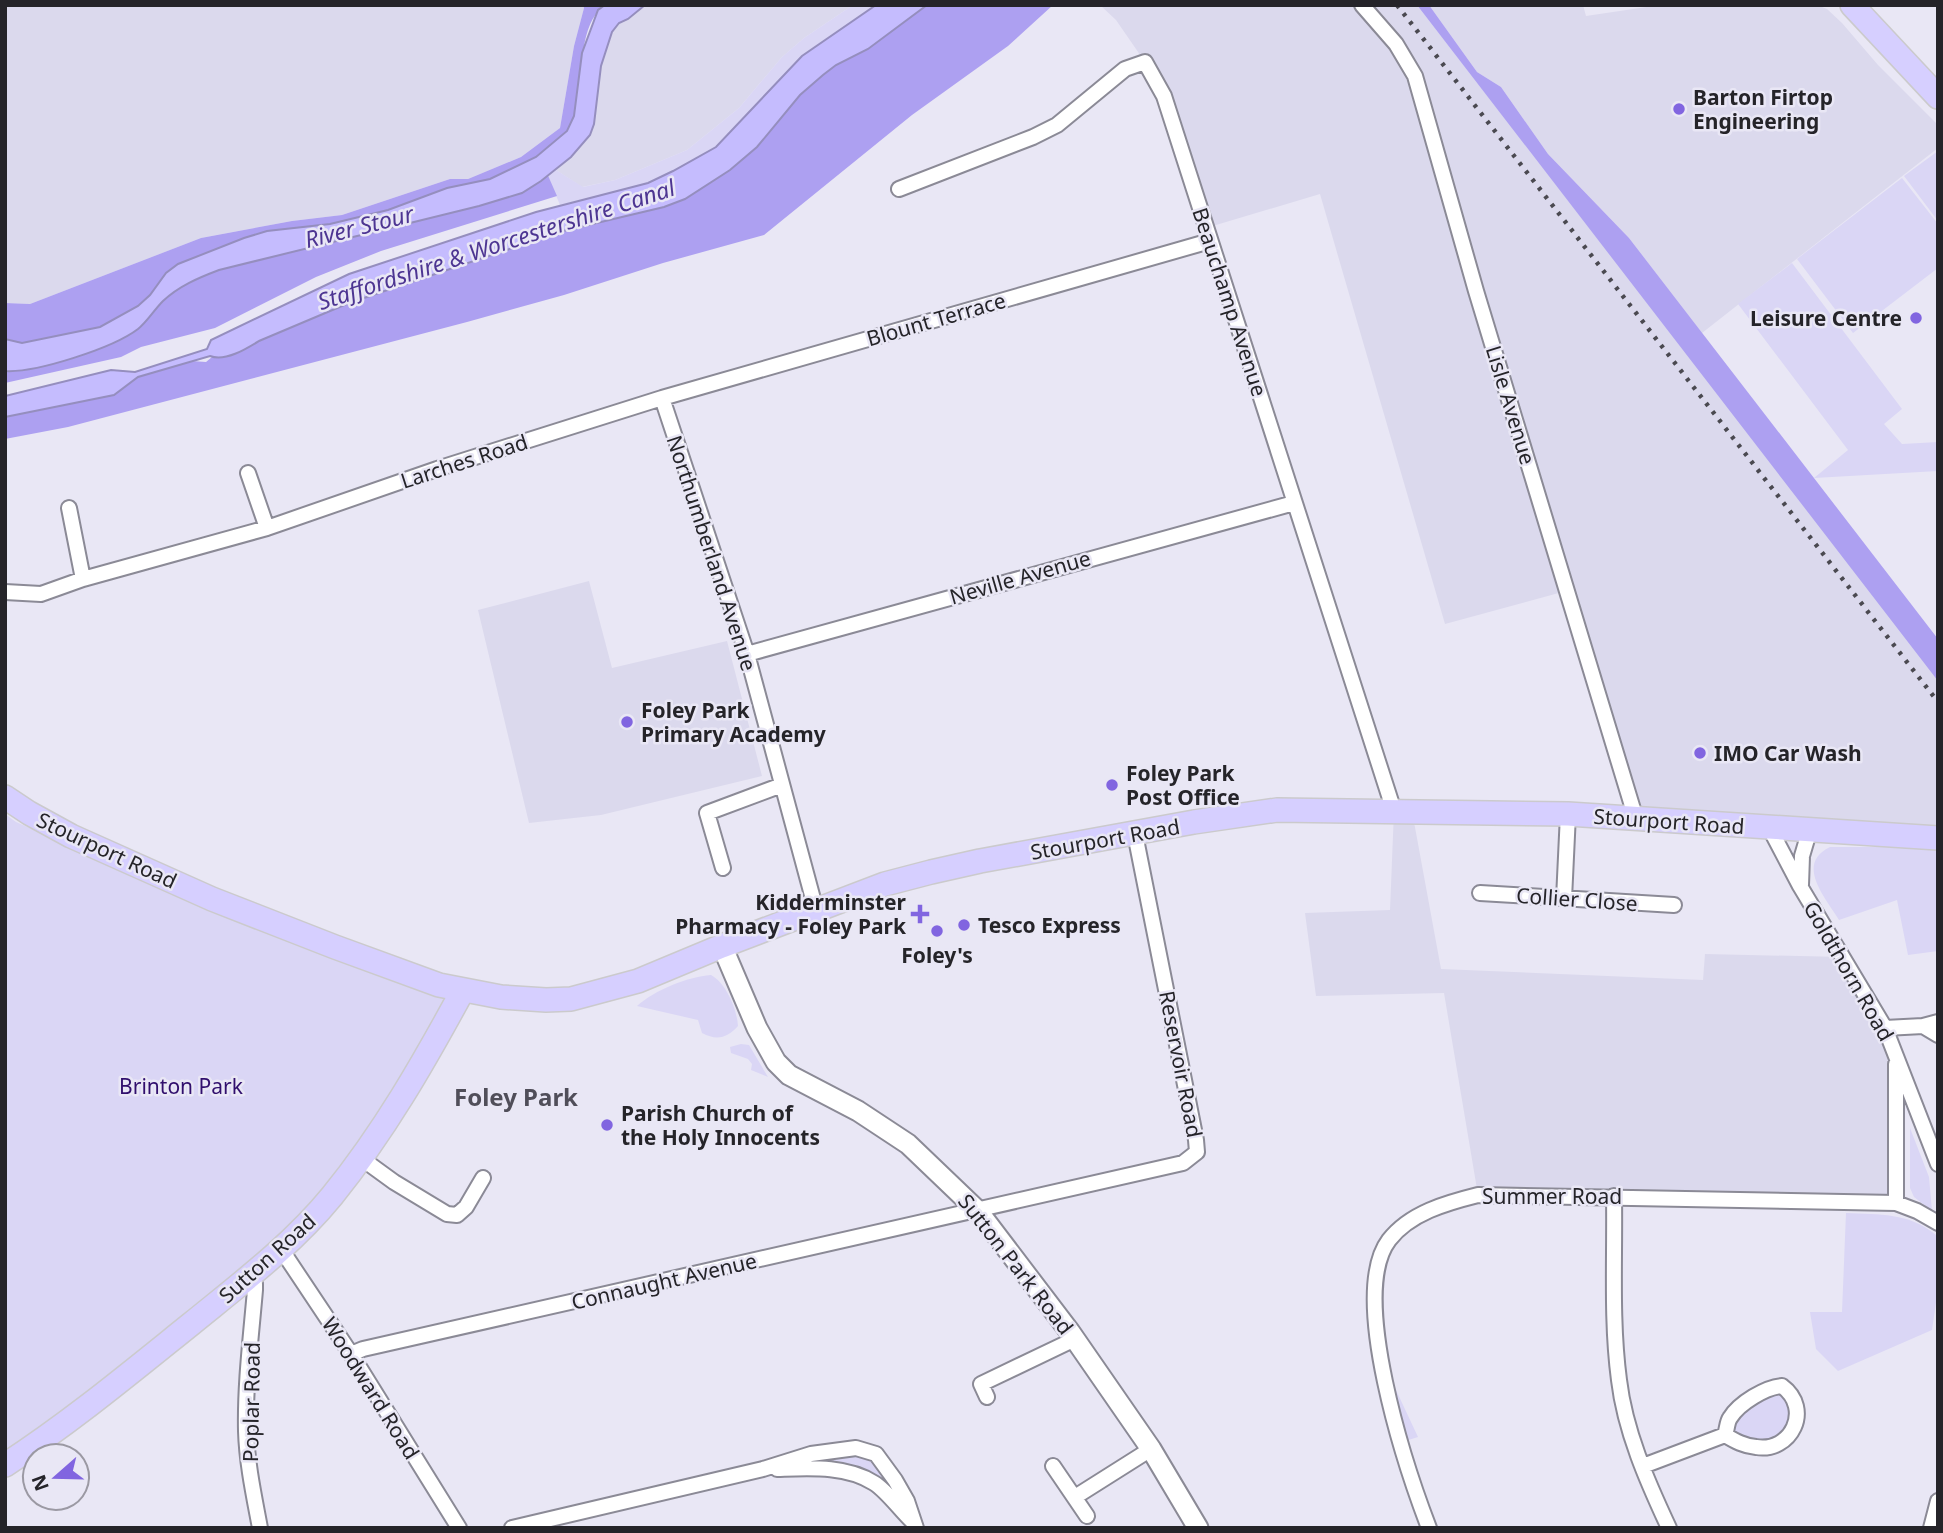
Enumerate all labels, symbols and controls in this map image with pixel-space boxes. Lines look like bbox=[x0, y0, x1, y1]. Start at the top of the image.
place label: Barton Firtop Engineering bbox=[1693, 83, 1833, 135]
marker: Barton Firtop Engineering bbox=[1671, 101, 1687, 117]
water label: Staffordshire & Worcestershire Canal bbox=[313, 171, 680, 317]
water label: River Stour bbox=[301, 197, 418, 255]
street label: Beauchamp Avenue bbox=[1186, 204, 1274, 400]
street label: Blount Terrace bbox=[863, 286, 1009, 352]
place label: Leisure Centre bbox=[1750, 304, 1902, 332]
marker: Leisure Centre bbox=[1908, 310, 1924, 326]
street label: Lisle Avenue bbox=[1480, 342, 1542, 468]
street label: Larches Road bbox=[397, 427, 531, 495]
street label: Northumberland Avenue bbox=[661, 432, 763, 674]
street label: Neville Avenue bbox=[946, 544, 1094, 610]
place label: Foley Park Primary Academy bbox=[641, 696, 826, 748]
marker: Foley Park Primary Academy bbox=[619, 714, 635, 730]
place label: IMO Car Wash bbox=[1714, 739, 1862, 767]
marker: IMO Car Wash bbox=[1692, 745, 1708, 761]
place label: Foley Park Post Office bbox=[1126, 759, 1240, 811]
marker: Foley Park Post Office bbox=[1104, 777, 1120, 793]
street label: Stourport Road bbox=[1593, 802, 1745, 840]
street label: Stourport Road bbox=[33, 805, 181, 895]
street label: Stourport Road bbox=[1028, 812, 1182, 866]
street label: Collier Close bbox=[1515, 881, 1639, 917]
place label: Kidderminster Pharmacy - Foley Park bbox=[675, 888, 907, 940]
street label: Goldthorn Road bbox=[1798, 896, 1900, 1046]
marker: Kidderminster Pharmacy - Foley Park bbox=[912, 906, 928, 922]
place label: Tesco Express bbox=[978, 911, 1121, 939]
marker: Tesco Express bbox=[956, 917, 972, 933]
marker: Foley's bbox=[929, 923, 945, 939]
place label: Foley's bbox=[901, 941, 973, 969]
street label: Reservoir Road bbox=[1153, 988, 1209, 1140]
park label: Brinton Park bbox=[119, 1072, 244, 1100]
district label: Foley Park bbox=[454, 1080, 578, 1113]
place label: Parish Church of the Holy Innocents bbox=[621, 1099, 820, 1151]
marker: Parish Church of the Holy Innocents bbox=[599, 1117, 615, 1133]
street label: Summer Road bbox=[1482, 1182, 1622, 1210]
street label: Sutton Park Road bbox=[952, 1188, 1080, 1340]
street label: Sutton Road bbox=[213, 1207, 321, 1309]
street label: Connaught Avenue bbox=[569, 1246, 759, 1316]
street label: Woodward Road bbox=[316, 1312, 426, 1464]
street label: Poplar Road bbox=[236, 1342, 266, 1462]
north arrow bbox=[21, 1442, 91, 1512]
text: N bbox=[25, 1471, 55, 1495]

